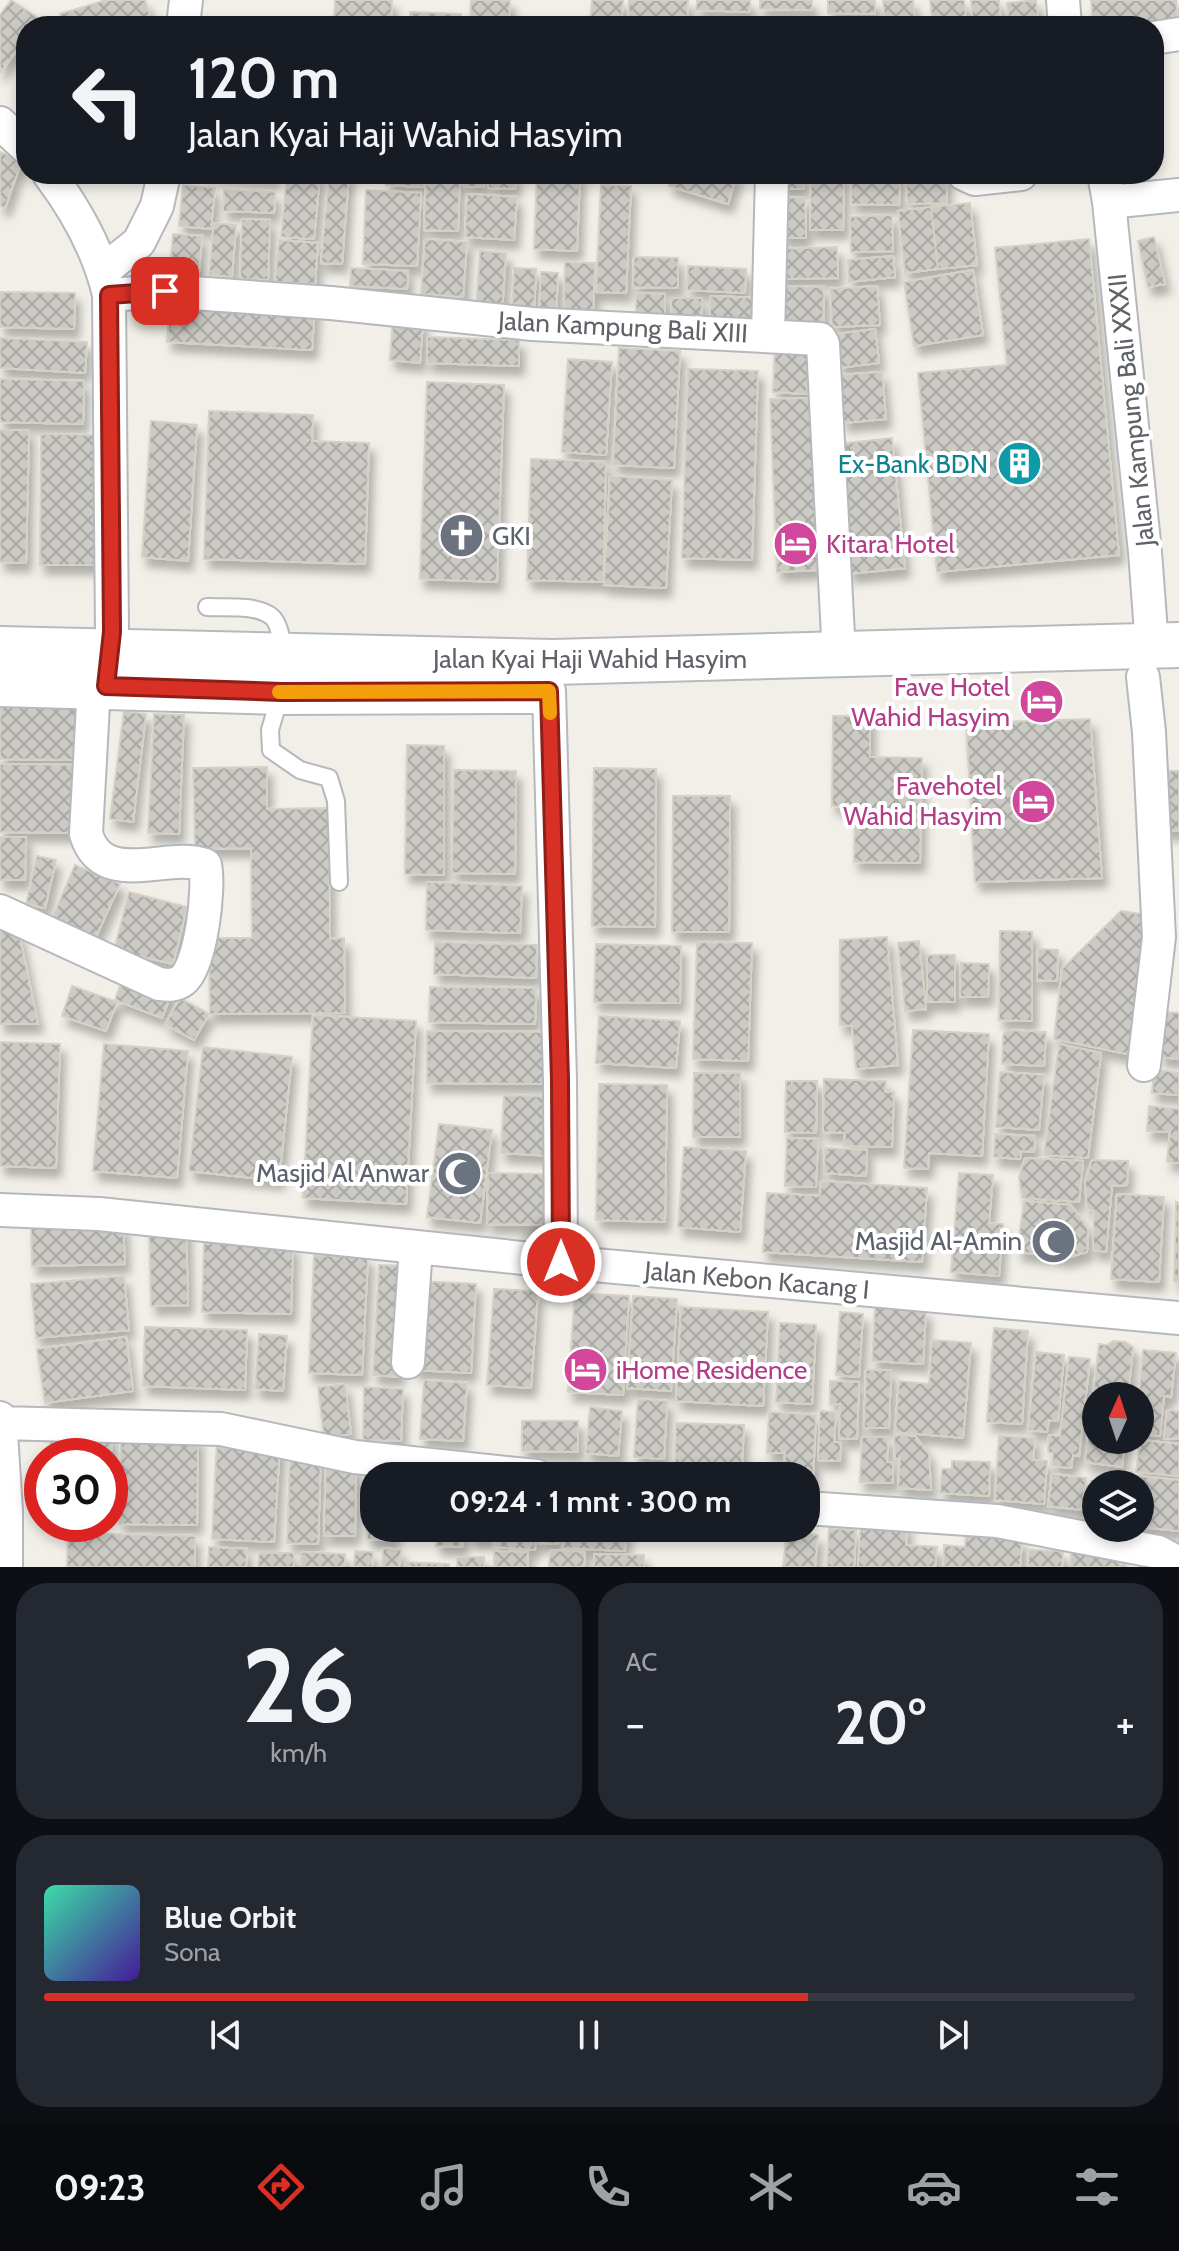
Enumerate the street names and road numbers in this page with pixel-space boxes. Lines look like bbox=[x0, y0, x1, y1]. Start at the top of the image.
street label: Jalan Kampung Bali XXXII bbox=[1101, 272, 1161, 549]
street label: Jalan Kampung Bali XIII bbox=[496, 304, 749, 350]
street label: Jalan Kyai Haji Wahid Hasyim bbox=[432, 643, 747, 675]
street label: Jalan Kebon Kacang I bbox=[642, 1254, 871, 1306]

